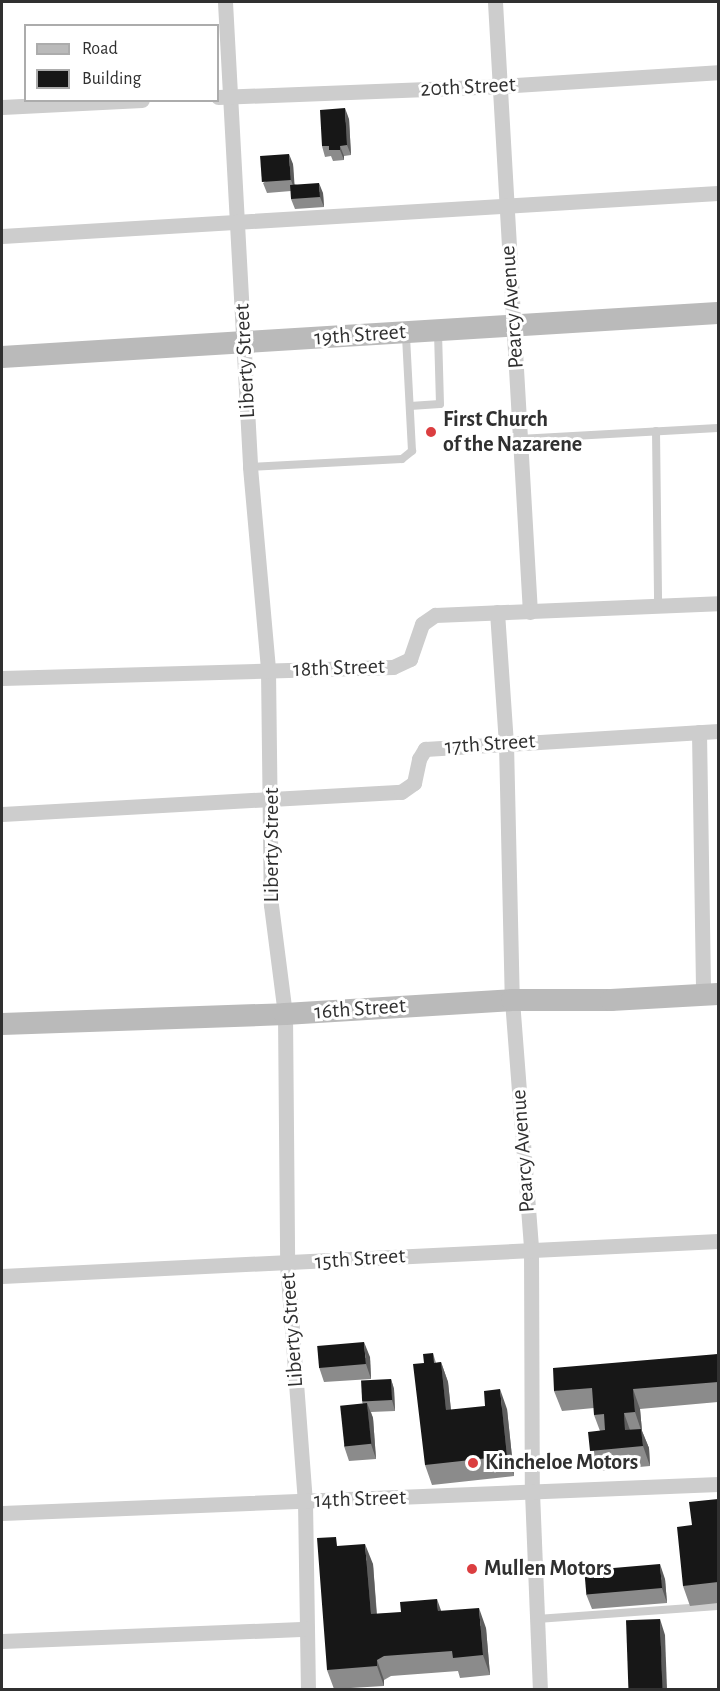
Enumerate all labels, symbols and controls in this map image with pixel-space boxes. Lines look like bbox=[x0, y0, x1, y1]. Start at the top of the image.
legend bbox=[24, 24, 219, 102]
text: Road bbox=[82, 40, 118, 58]
text: Building bbox=[82, 70, 141, 88]
street label: 20th Street bbox=[420, 71, 516, 103]
street label: Pearcy Avenue bbox=[495, 245, 529, 369]
street label: Liberty Street bbox=[229, 303, 261, 419]
street label: 19th Street bbox=[313, 319, 407, 351]
place label: First Church of the Nazarene bbox=[443, 406, 582, 458]
marker: First Church of the Nazarene bbox=[424, 425, 438, 439]
street label: 18th Street bbox=[293, 653, 385, 683]
street label: 17th Street bbox=[444, 728, 536, 760]
street label: Liberty Street bbox=[259, 788, 285, 902]
street label: 16th Street bbox=[313, 993, 407, 1025]
street label: Pearcy Avenue bbox=[506, 1089, 540, 1213]
street label: 15th Street bbox=[314, 1243, 406, 1275]
street label: Liberty Street bbox=[275, 1272, 309, 1388]
place label: Kincheloe Motors bbox=[485, 1450, 638, 1476]
marker: Kincheloe Motors bbox=[466, 1456, 480, 1470]
street label: 14th Street bbox=[314, 1484, 406, 1514]
place label: Mullen Motors bbox=[484, 1556, 612, 1582]
marker: Mullen Motors bbox=[465, 1562, 479, 1576]

